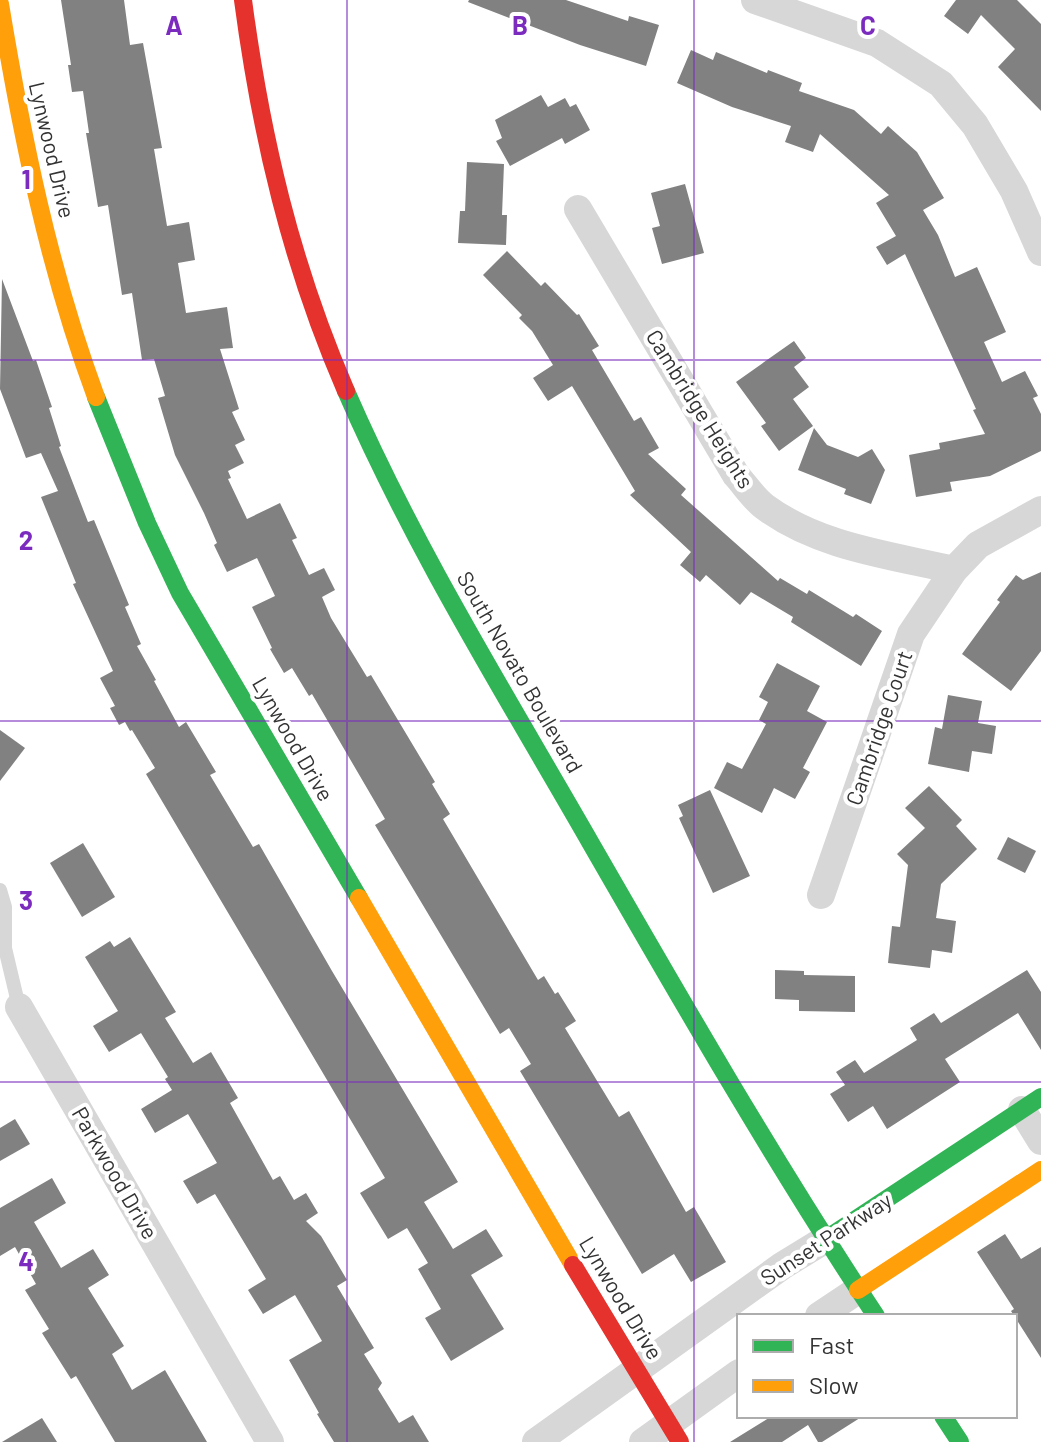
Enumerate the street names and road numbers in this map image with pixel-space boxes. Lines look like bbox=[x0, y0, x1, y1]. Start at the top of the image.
street label: Lynwood Drive bbox=[25, 79, 81, 220]
street label: Cambridge Heights bbox=[642, 324, 760, 493]
street label: South Novato Boulevard bbox=[453, 566, 589, 777]
street label: Cambridge Court bbox=[839, 647, 917, 808]
street label: Lynwood Drive bbox=[248, 672, 340, 805]
street label: Parkwood Drive bbox=[68, 1102, 164, 1243]
street label: Sunset Parkway bbox=[755, 1186, 896, 1290]
street label: Lynwood Drive bbox=[575, 1231, 669, 1364]

